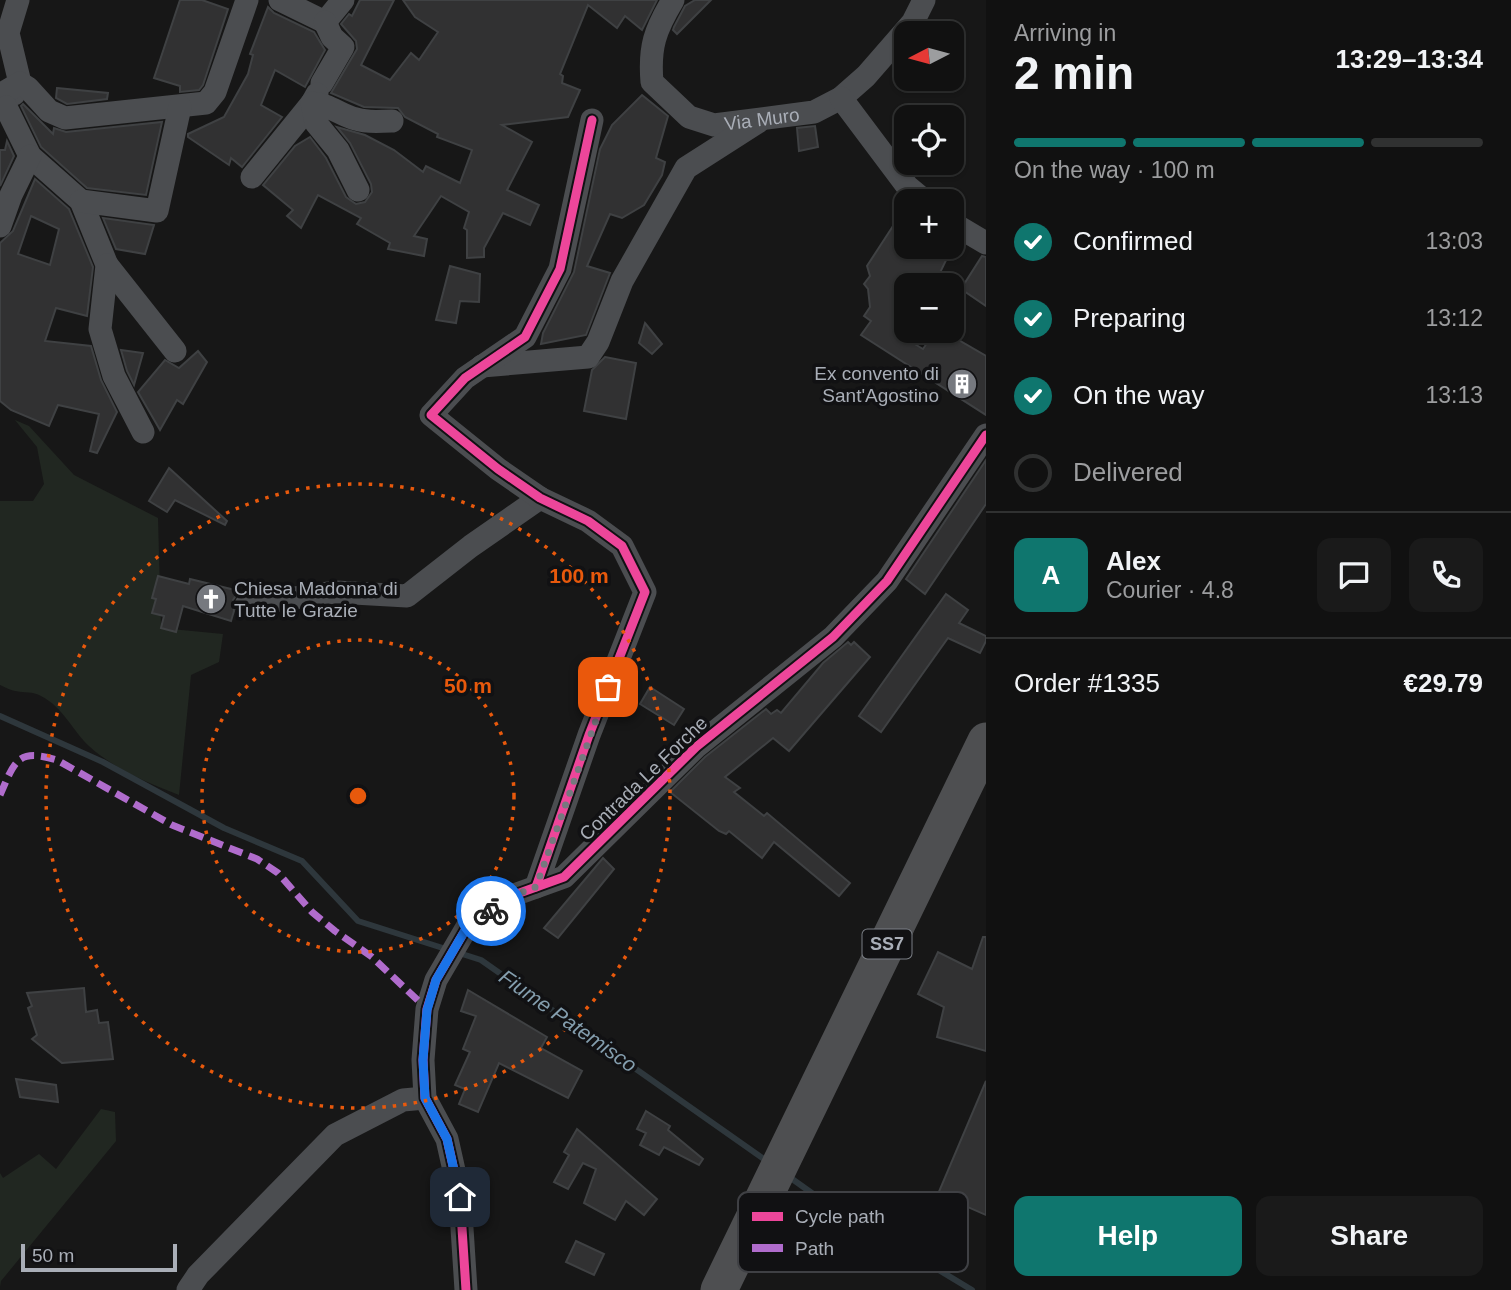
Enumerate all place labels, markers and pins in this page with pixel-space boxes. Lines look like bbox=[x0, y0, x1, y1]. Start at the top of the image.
place label: Ex convento di Sant'Agostino bbox=[814, 363, 939, 406]
building icon: Ex convento di Sant'Agostino bbox=[945, 367, 979, 401]
place label: Chiesa Madonna di Tutte le Grazie bbox=[234, 578, 398, 621]
church icon: Chiesa Madonna di Tutte le Grazie bbox=[194, 582, 228, 616]
pin bbox=[578, 657, 638, 717]
centre of rings bbox=[346, 784, 370, 808]
pin bbox=[430, 1167, 490, 1227]

